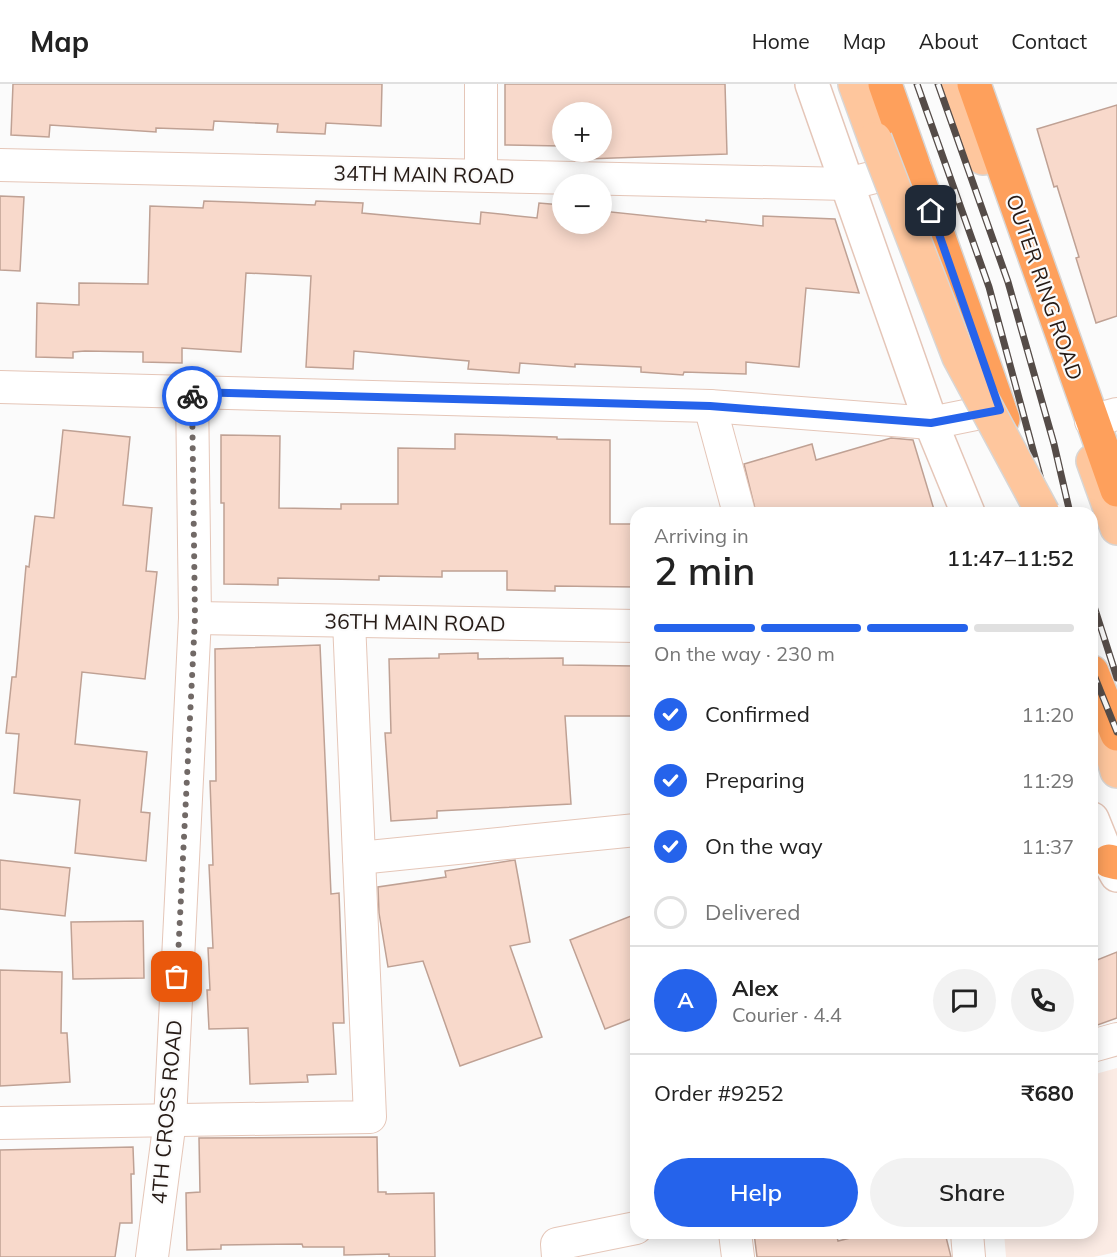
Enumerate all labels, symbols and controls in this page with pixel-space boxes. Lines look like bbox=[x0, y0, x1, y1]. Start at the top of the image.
text: Map bbox=[30, 24, 89, 59]
text: Home bbox=[752, 28, 810, 54]
text: Map bbox=[843, 28, 886, 54]
text: About bbox=[919, 28, 978, 54]
text: Contact bbox=[1011, 28, 1087, 54]
map controls bbox=[552, 102, 612, 234]
button: + bbox=[552, 102, 612, 162]
street label: 34TH MAIN ROAD bbox=[333, 159, 515, 189]
button: − bbox=[552, 174, 612, 234]
pin bbox=[905, 185, 956, 236]
street label: OUTER RING ROAD bbox=[1001, 191, 1089, 383]
icon: home bbox=[914, 194, 947, 227]
courier bbox=[162, 366, 222, 426]
icon: bike bbox=[176, 380, 209, 413]
text: Arriving in bbox=[654, 523, 749, 548]
text: 11:47–11:52 bbox=[947, 544, 1074, 572]
text: 2 min bbox=[654, 546, 755, 595]
street label: 36TH MAIN ROAD bbox=[324, 607, 506, 637]
text: On the way · 230 m bbox=[654, 641, 835, 666]
icon: check bbox=[654, 698, 687, 731]
text: Confirmed bbox=[705, 700, 810, 728]
text: 11:20 bbox=[1021, 702, 1074, 727]
icon: check bbox=[654, 764, 687, 797]
text: Preparing bbox=[705, 766, 805, 794]
text: 11:29 bbox=[1021, 768, 1074, 793]
icon: check bbox=[654, 830, 687, 863]
text: On the way bbox=[705, 832, 823, 860]
text: 11:37 bbox=[1021, 834, 1074, 859]
text: Delivered bbox=[705, 898, 800, 926]
pin bbox=[151, 951, 202, 1002]
icon: bag bbox=[160, 960, 193, 993]
button: chat bbox=[933, 969, 996, 1032]
button: phone bbox=[1011, 969, 1074, 1032]
text: Alex bbox=[732, 974, 778, 1002]
text: A bbox=[677, 986, 694, 1014]
text: Courier · 4.4 bbox=[732, 1002, 842, 1027]
street label: 4TH CROSS ROAD bbox=[145, 1019, 187, 1205]
text: Order #9252 bbox=[654, 1079, 784, 1107]
text: ₹680 bbox=[1021, 1079, 1074, 1107]
button: Help bbox=[654, 1158, 858, 1227]
button: Share bbox=[870, 1158, 1074, 1227]

